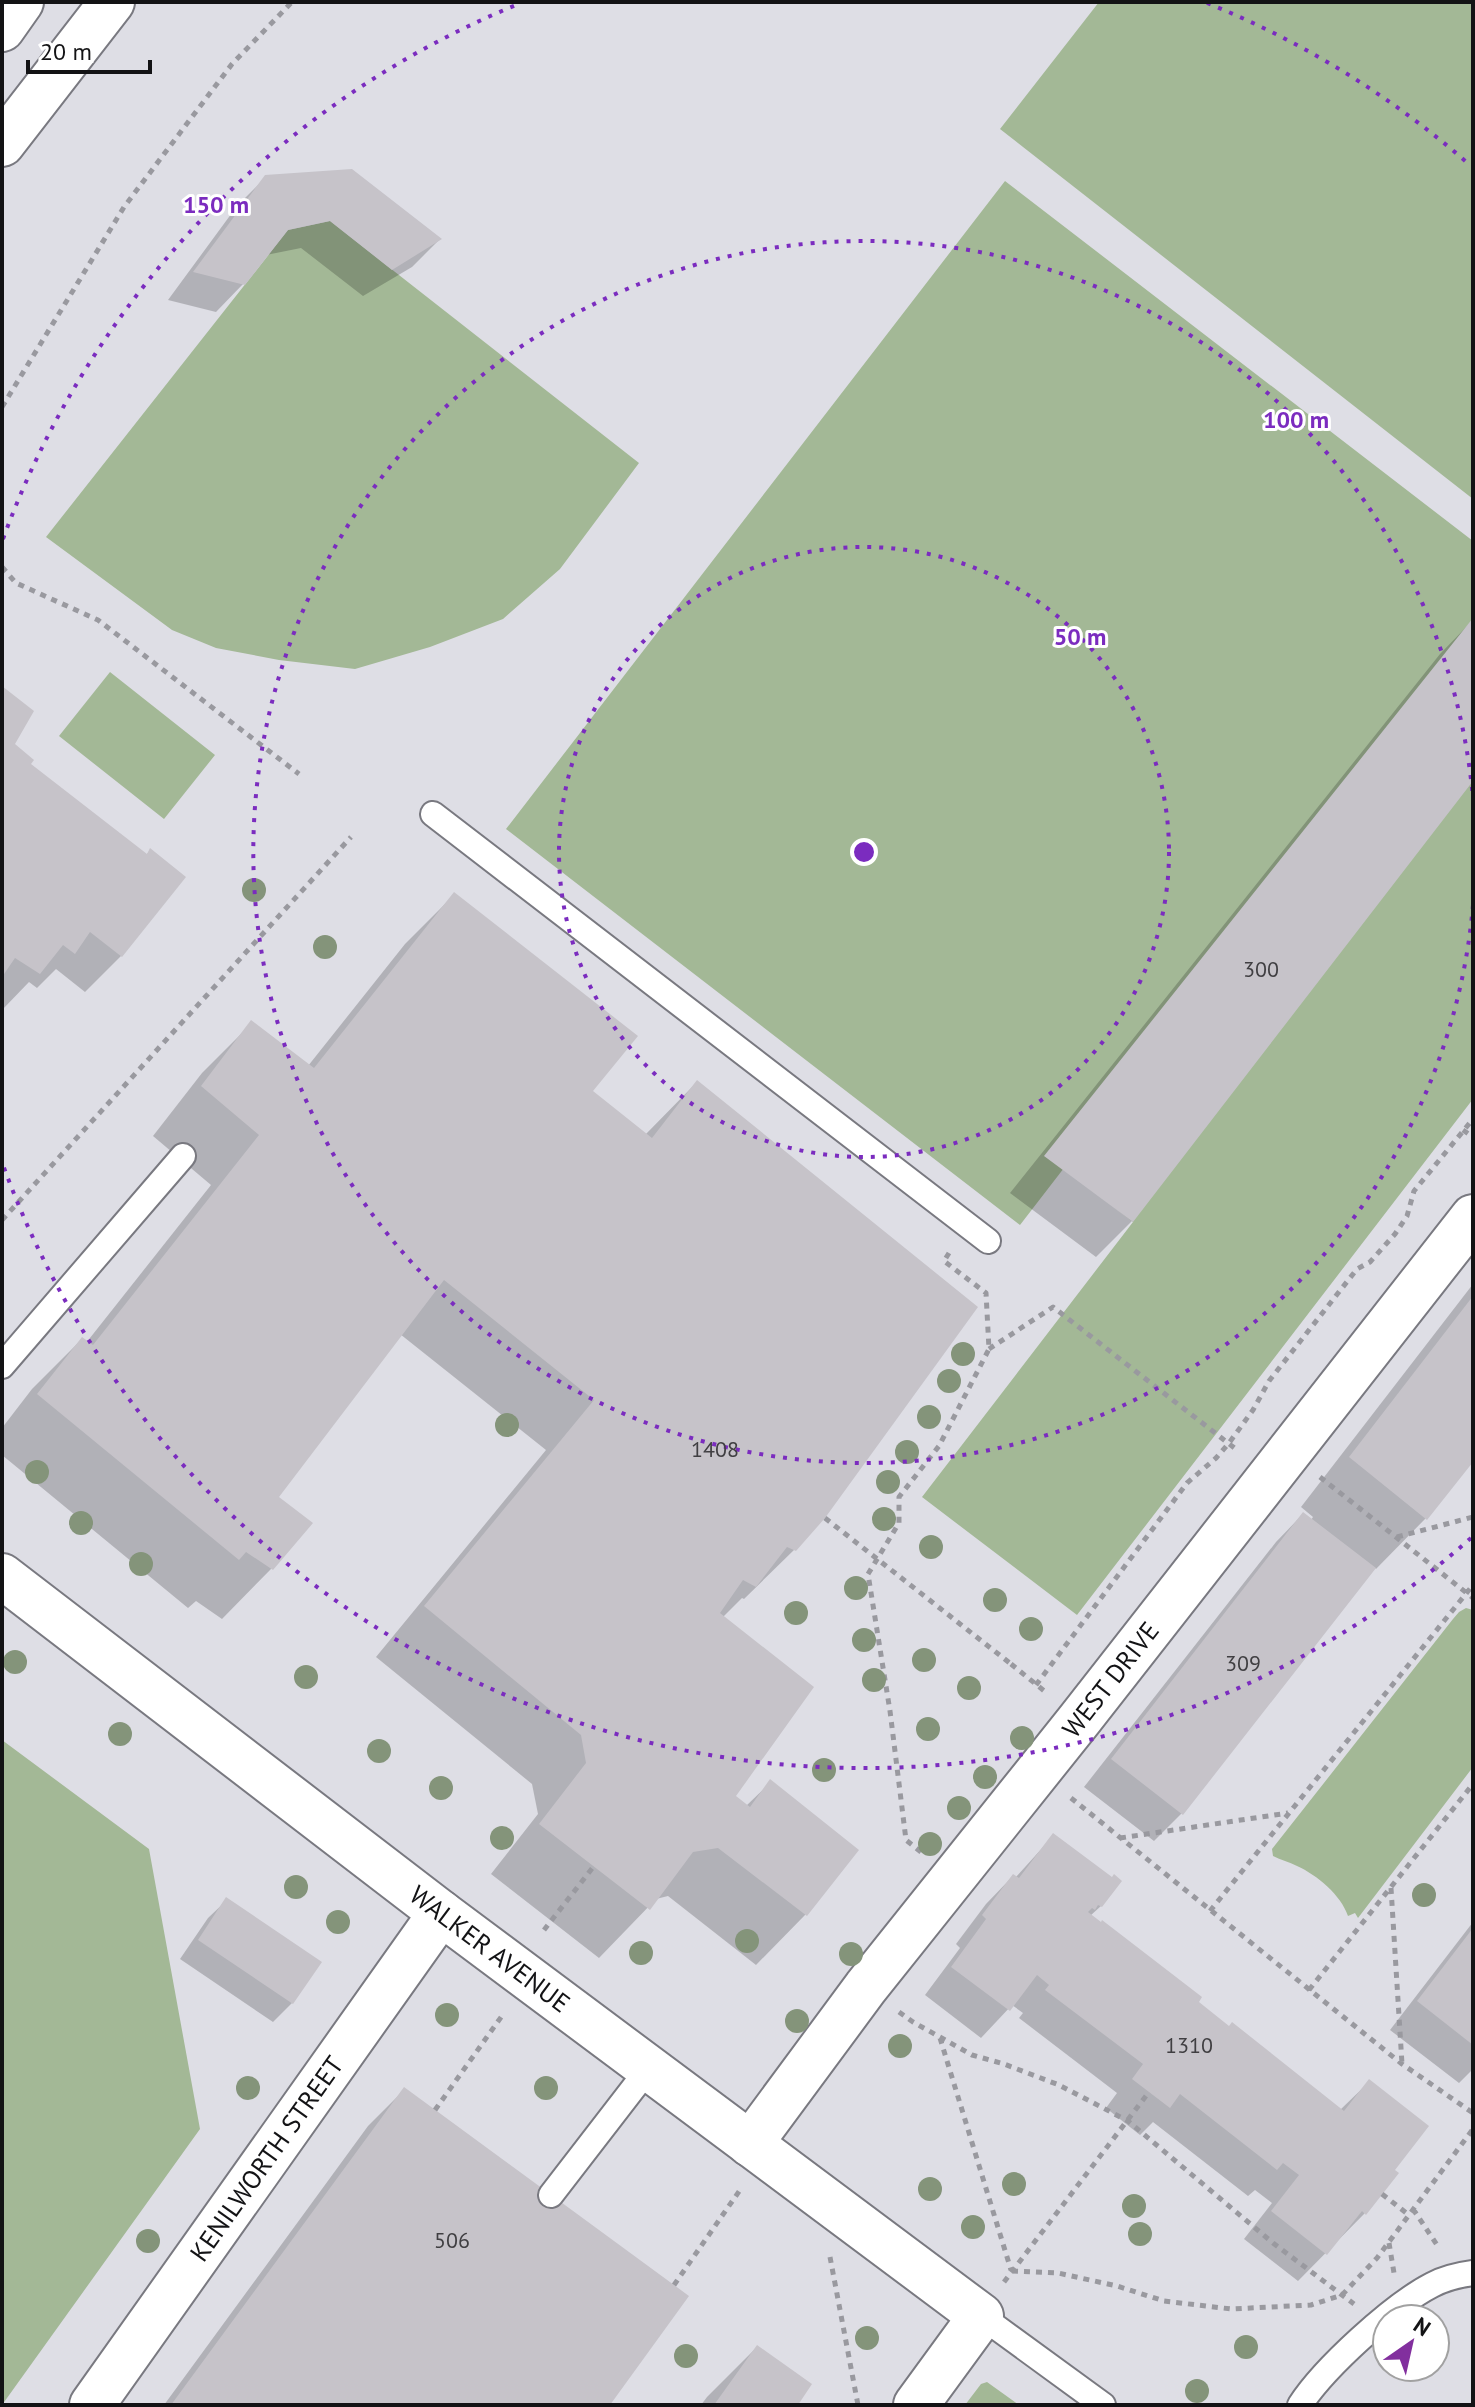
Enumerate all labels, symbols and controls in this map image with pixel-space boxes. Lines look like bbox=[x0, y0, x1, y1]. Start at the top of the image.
scale bar bbox=[28, 24, 150, 74]
text: 20 m bbox=[40, 36, 92, 67]
text: 150 m bbox=[183, 189, 249, 220]
text: 100 m bbox=[1263, 404, 1329, 435]
text: 50 m bbox=[1054, 621, 1106, 652]
centre of rings bbox=[850, 838, 878, 866]
house number: 300 bbox=[1243, 955, 1279, 983]
house number: 1408 bbox=[691, 1435, 739, 1463]
street label: WEST DRIVE bbox=[1055, 1615, 1166, 1744]
house number: 309 bbox=[1225, 1649, 1261, 1677]
street label: WALKER AVENUE bbox=[403, 1878, 577, 2019]
house number: 1310 bbox=[1165, 2031, 1213, 2059]
street label: KENILWORTH STREET bbox=[182, 2049, 350, 2267]
house number: 506 bbox=[434, 2226, 470, 2254]
north arrow bbox=[1371, 2303, 1451, 2383]
text: N bbox=[1408, 2311, 1436, 2342]

